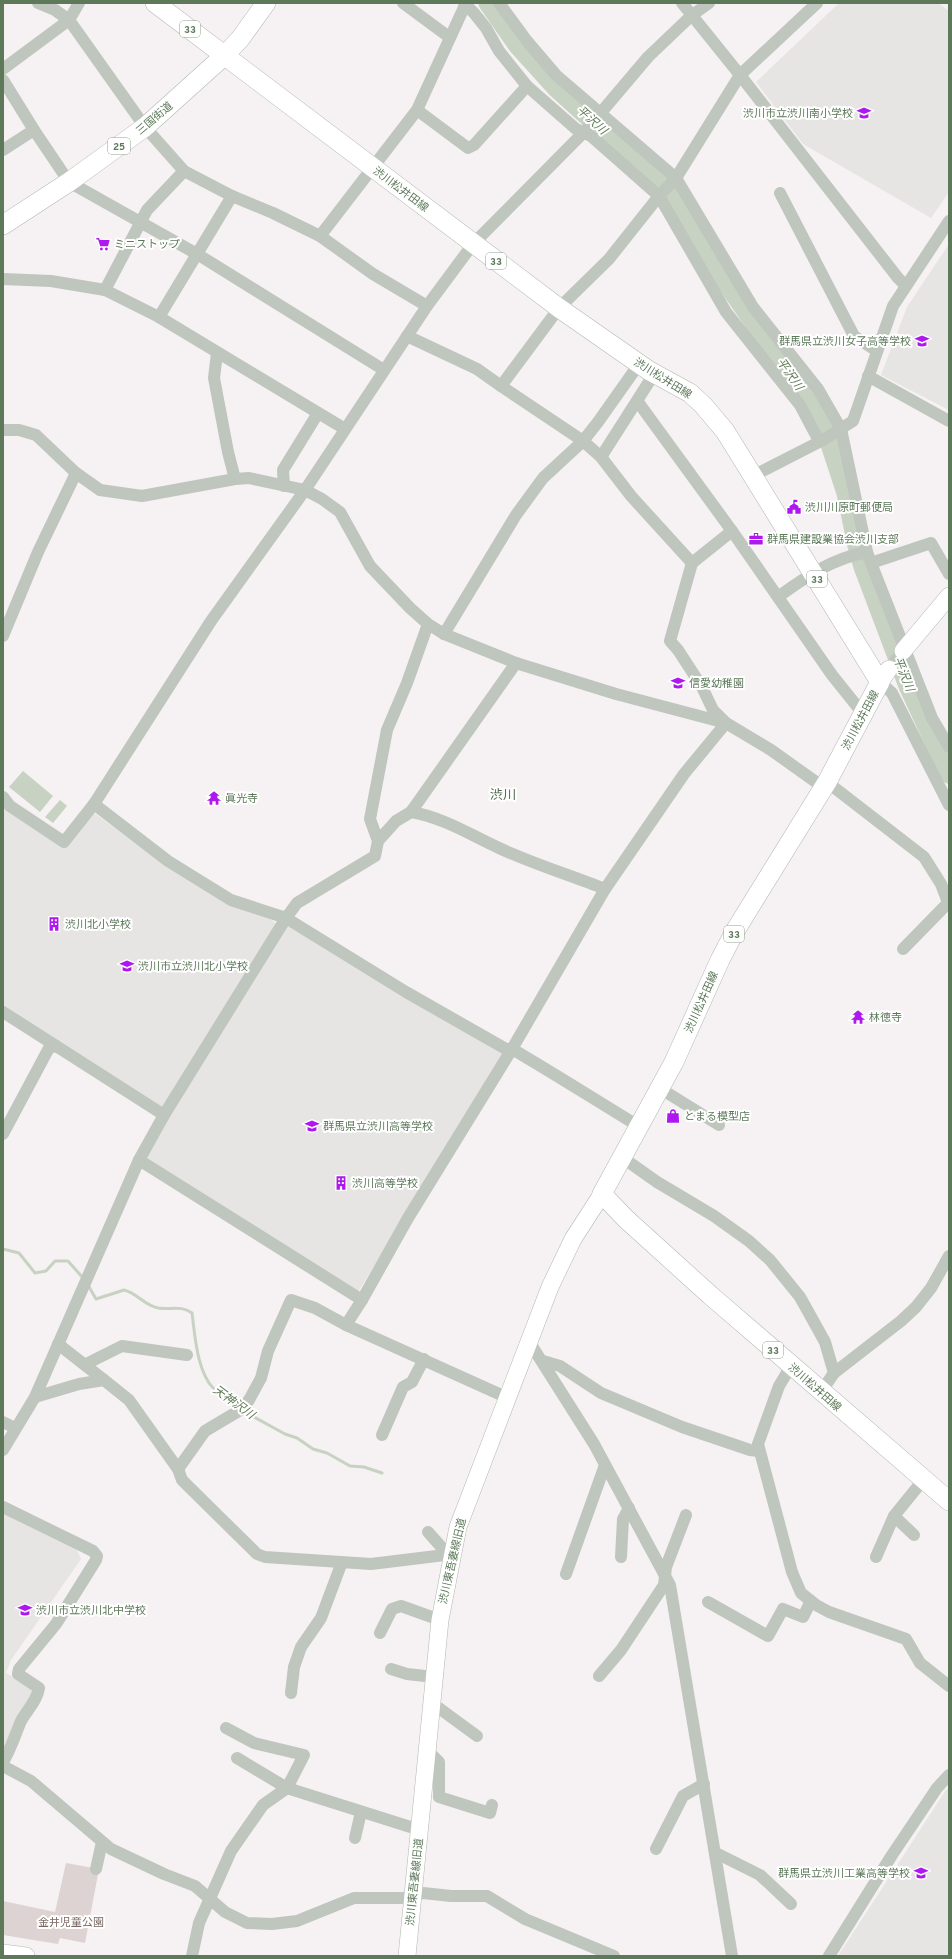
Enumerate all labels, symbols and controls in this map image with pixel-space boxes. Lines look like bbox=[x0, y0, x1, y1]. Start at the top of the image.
road number: 33 bbox=[180, 21, 200, 37]
street label: 三国街道 bbox=[133, 99, 176, 138]
water label: 平沢川 bbox=[573, 103, 612, 140]
school or university icon: 渋川市立渋川南小学校 bbox=[856, 105, 872, 121]
place label: 渋川市立渋川南小学校 bbox=[743, 107, 853, 121]
road number: 25 bbox=[108, 138, 130, 154]
street label: 渋川松井田線 bbox=[370, 164, 431, 215]
supermarket icon: ミニストップ bbox=[95, 236, 111, 252]
place label: ミニストップ bbox=[114, 238, 180, 252]
road number: 33 bbox=[486, 253, 506, 269]
school or university icon: 群馬県立渋川女子高等学校 bbox=[914, 333, 930, 349]
place label: 群馬県立渋川女子高等学校 bbox=[779, 335, 911, 349]
street label: 渋川松井田線 bbox=[631, 355, 694, 402]
water label: 平沢川 bbox=[772, 355, 807, 396]
public building icon: 渋川川原町郵便局 bbox=[786, 499, 802, 515]
place label: 渋川川原町郵便局 bbox=[805, 501, 893, 515]
office icon: 群馬県建設業協会渋川支部 bbox=[748, 531, 764, 547]
place label: 群馬県建設業協会渋川支部 bbox=[767, 533, 899, 547]
road number: 33 bbox=[807, 571, 827, 587]
water label: 平沢川 bbox=[889, 655, 918, 696]
school or university icon: 信愛幼稚園 bbox=[670, 675, 686, 691]
place label: 信愛幼稚園 bbox=[689, 677, 744, 691]
street label: 渋川松井田線 bbox=[839, 688, 883, 753]
district label: 渋川 bbox=[490, 788, 516, 804]
temple icon: 眞光寺 bbox=[206, 790, 222, 806]
place label: 眞光寺 bbox=[225, 792, 258, 806]
building icon: 渋川北小学校 bbox=[46, 916, 62, 932]
place label: 渋川北小学校 bbox=[65, 918, 131, 932]
road number: 33 bbox=[724, 926, 744, 942]
school or university icon: 渋川市立渋川北小学校 bbox=[119, 958, 135, 974]
place label: 渋川市立渋川北小学校 bbox=[138, 960, 248, 974]
street label: 渋川松井田線 bbox=[682, 969, 722, 1035]
temple icon: 林徳寺 bbox=[850, 1009, 866, 1025]
place label: 林徳寺 bbox=[869, 1011, 902, 1025]
shop icon: とまる模型店 bbox=[665, 1108, 681, 1124]
place label: とまる模型店 bbox=[684, 1110, 750, 1124]
school or university icon: 群馬県立渋川高等学校 bbox=[304, 1118, 320, 1134]
place label: 群馬県立渋川高等学校 bbox=[323, 1120, 433, 1134]
building icon: 渋川高等学校 bbox=[333, 1175, 349, 1191]
place label: 渋川高等学校 bbox=[352, 1177, 418, 1191]
road number: 33 bbox=[763, 1342, 783, 1358]
street label: 渋川松井田線 bbox=[785, 1361, 844, 1415]
water label: 天神沢川 bbox=[209, 1382, 259, 1425]
street label: 渋川東吾妻線旧道 bbox=[436, 1517, 470, 1606]
school or university icon: 渋川市立渋川北中学校 bbox=[17, 1602, 33, 1618]
place label: 渋川市立渋川北中学校 bbox=[36, 1604, 146, 1618]
street label: 渋川東吾妻線旧道 bbox=[403, 1838, 427, 1927]
school or university icon: 群馬県立渋川工業高等学校 bbox=[913, 1865, 929, 1881]
place label: 群馬県立渋川工業高等学校 bbox=[778, 1867, 910, 1881]
park label: 金井児童公園 bbox=[38, 1916, 104, 1930]

